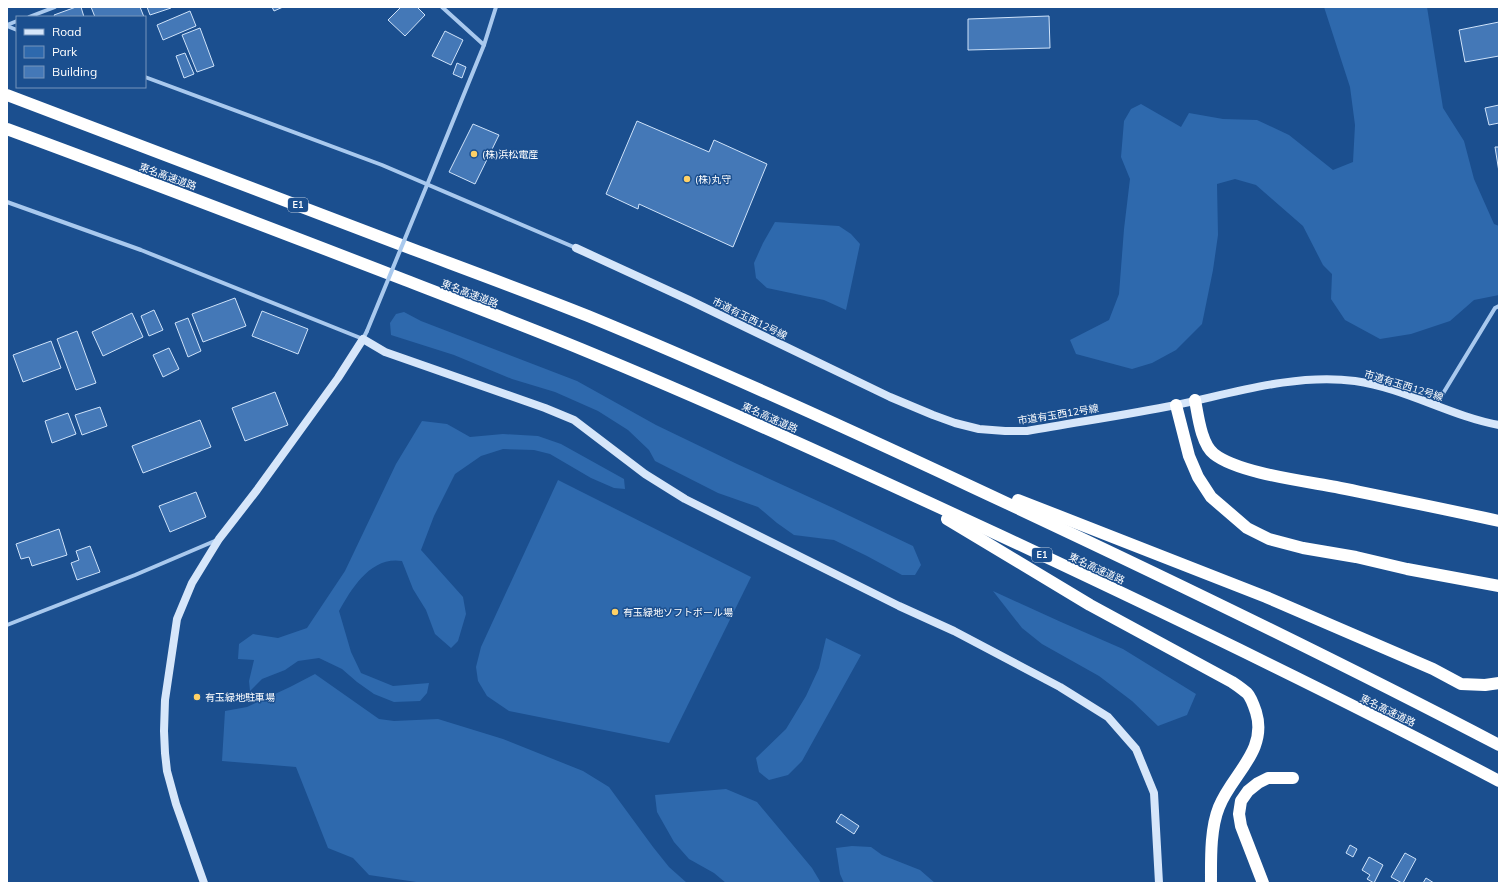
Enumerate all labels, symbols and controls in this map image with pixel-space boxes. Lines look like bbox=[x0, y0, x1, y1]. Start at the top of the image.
legend bbox=[16, 16, 146, 88]
text: Road bbox=[52, 24, 81, 39]
text: Park bbox=[52, 44, 78, 59]
text: Building bbox=[52, 64, 97, 79]
place label: (株)浜松電産 bbox=[482, 148, 538, 161]
marker: (株)浜松電産 bbox=[469, 149, 479, 159]
street label: 東名高速道路 bbox=[137, 160, 198, 193]
place label: (株)丸守 bbox=[695, 173, 731, 186]
marker: (株)丸守 bbox=[682, 174, 692, 184]
road number: E1 bbox=[288, 198, 308, 212]
street label: 東名高速道路 bbox=[439, 277, 500, 310]
street label: 市道有玉西12号線 bbox=[710, 295, 789, 342]
street label: 市道有玉西12号線 bbox=[1363, 367, 1445, 404]
street label: 東名高速道路 bbox=[740, 399, 800, 436]
street label: 市道有玉西12号線 bbox=[1017, 402, 1100, 427]
road number: E1 bbox=[1032, 548, 1052, 562]
street label: 東名高速道路 bbox=[1067, 550, 1127, 587]
place label: 有玉緑地ソフトボール場 bbox=[623, 606, 733, 619]
marker: 有玉緑地ソフトボール場 bbox=[610, 607, 620, 617]
place label: 有玉緑地駐車場 bbox=[205, 691, 275, 704]
street label: 東名高速道路 bbox=[1358, 691, 1418, 729]
marker: 有玉緑地駐車場 bbox=[192, 692, 202, 702]

